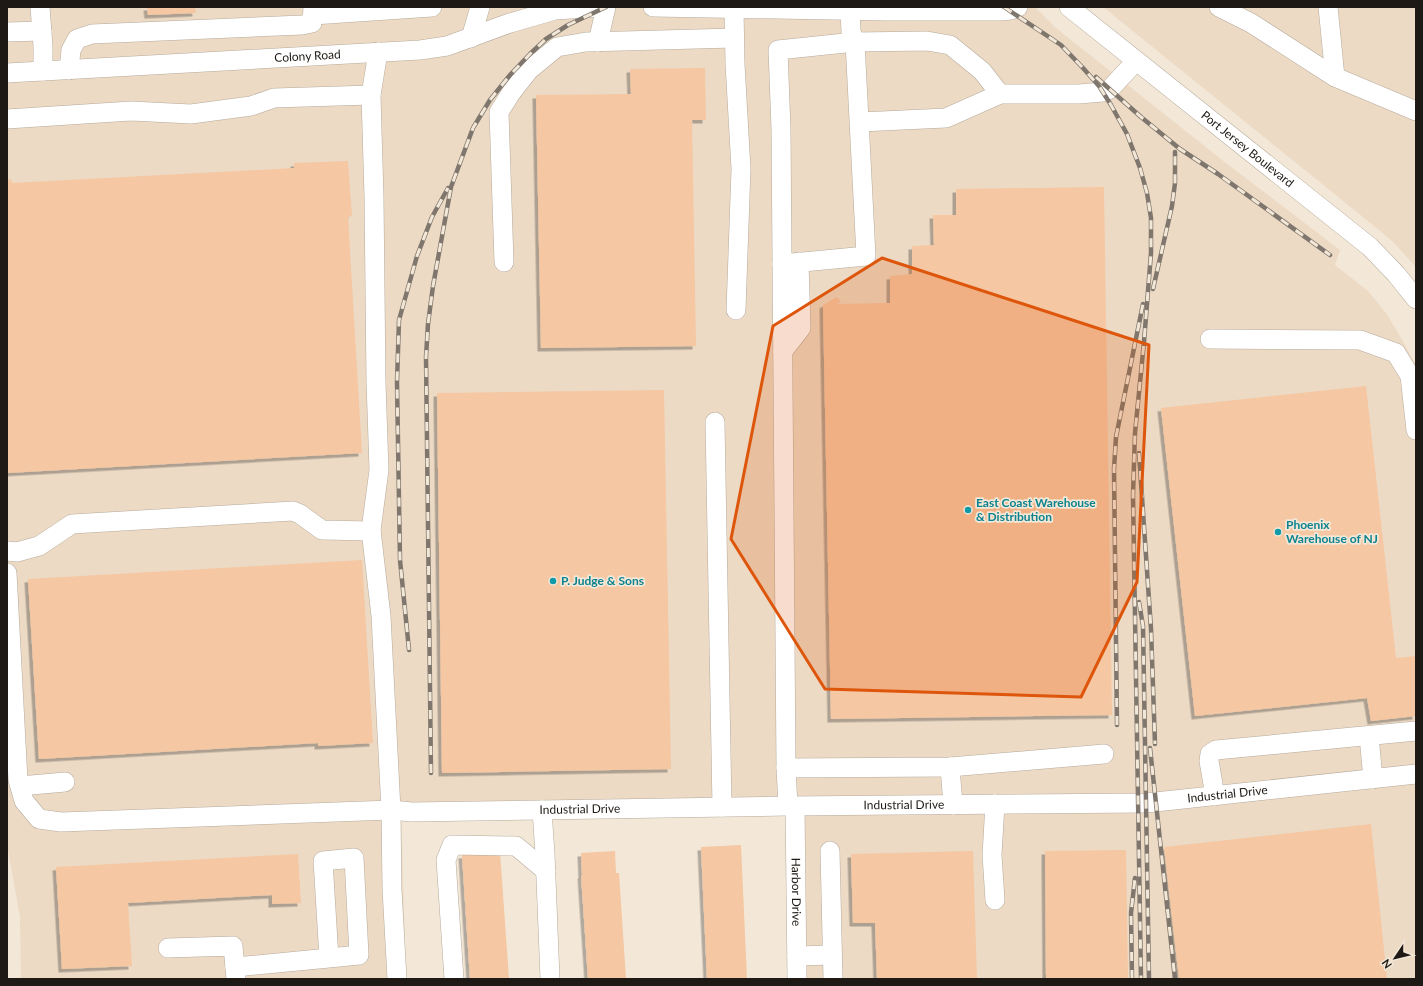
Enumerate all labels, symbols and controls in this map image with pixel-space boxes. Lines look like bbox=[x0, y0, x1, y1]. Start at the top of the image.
street label: Colony Road bbox=[274, 46, 341, 65]
street label: Port Jersey Boulevard bbox=[1198, 107, 1297, 190]
place label: East Coast Warehouse & Distribution bbox=[976, 495, 1096, 524]
marker: East Coast Warehouse & Distribution bbox=[963, 505, 973, 515]
place label: Phoenix Warehouse of NJ bbox=[1286, 517, 1378, 546]
marker: Phoenix Warehouse of NJ bbox=[1273, 527, 1283, 537]
place label: P. Judge & Sons bbox=[561, 573, 644, 588]
marker: P. Judge & Sons bbox=[548, 576, 558, 586]
street label: Industrial Drive bbox=[1186, 782, 1268, 806]
street label: Industrial Drive bbox=[863, 797, 944, 812]
street label: Industrial Drive bbox=[539, 801, 620, 817]
street label: Harbor Drive bbox=[789, 858, 804, 926]
north arrow bbox=[1375, 938, 1415, 978]
text: N bbox=[1379, 957, 1394, 971]

